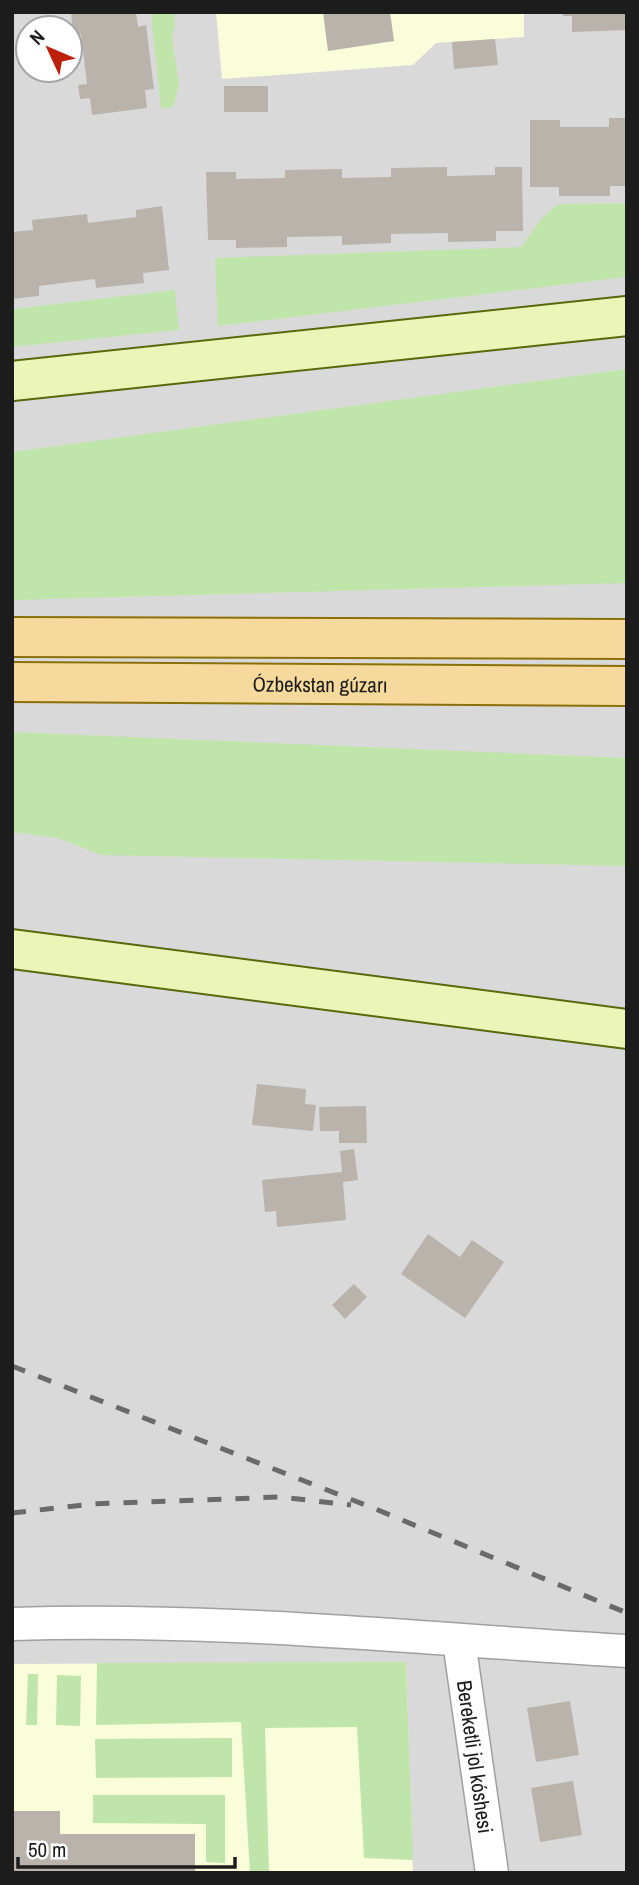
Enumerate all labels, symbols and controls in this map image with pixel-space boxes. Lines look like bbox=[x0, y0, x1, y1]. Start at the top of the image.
north arrow bbox=[14, 14, 84, 84]
text: N bbox=[24, 24, 50, 50]
street label: Ózbekstan gúzarı bbox=[252, 669, 388, 699]
street label: Bereketli jol kóshesi bbox=[450, 1678, 501, 1835]
scale bar bbox=[18, 1826, 234, 1870]
text: 50 m bbox=[28, 1835, 66, 1864]

